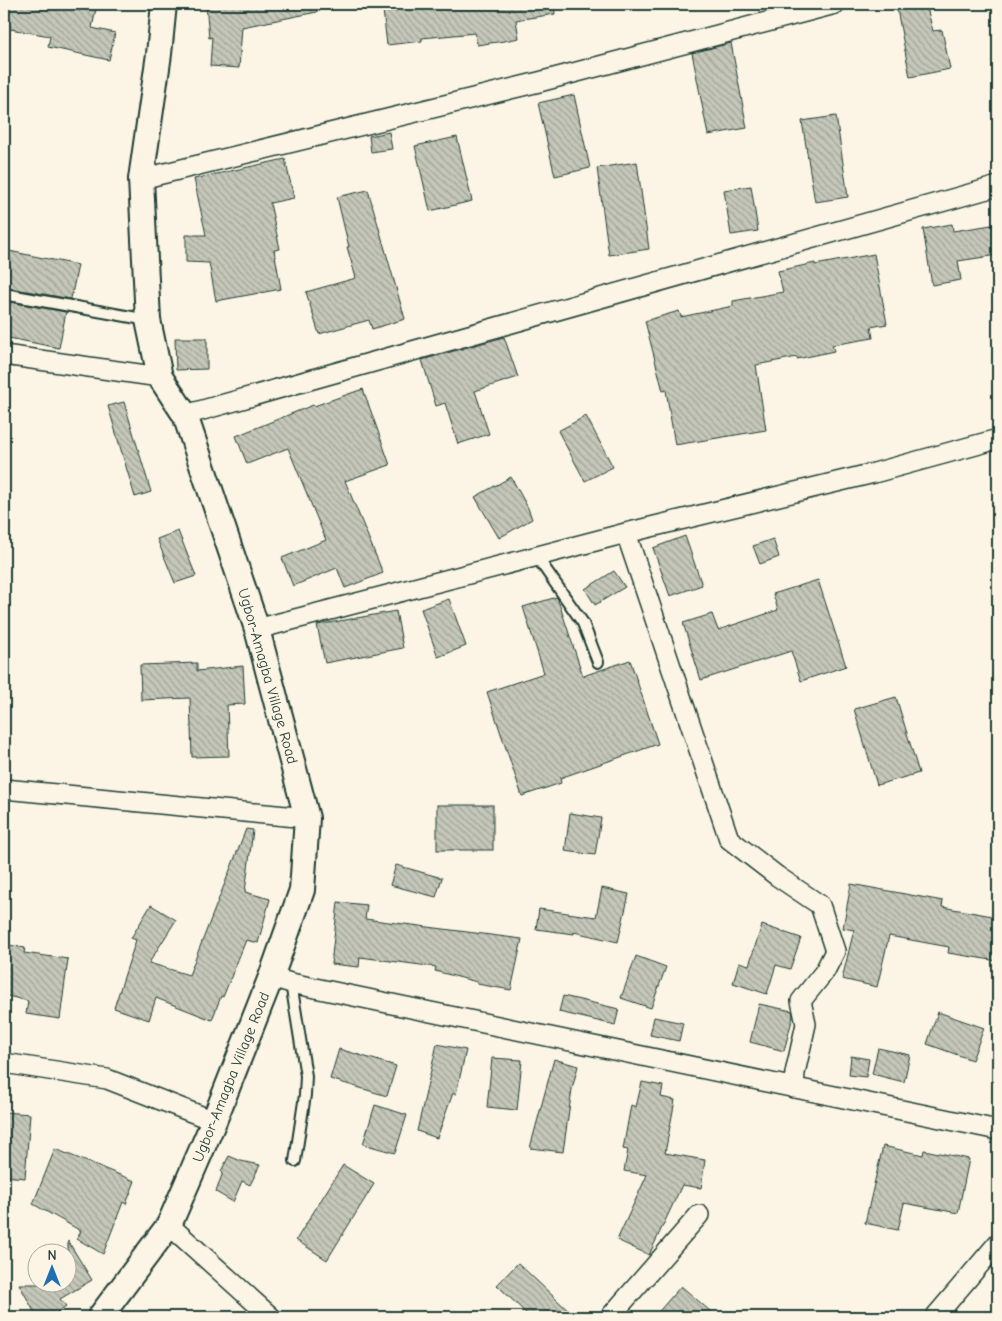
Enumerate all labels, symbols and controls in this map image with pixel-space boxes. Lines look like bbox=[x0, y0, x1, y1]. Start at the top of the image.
street label: Ugbor-Amagba Village Road bbox=[234, 586, 302, 766]
street label: Ugbor-Amagba Village Road bbox=[189, 989, 273, 1165]
north arrow bbox=[28, 1244, 78, 1294]
text: N bbox=[47, 1247, 57, 1264]

